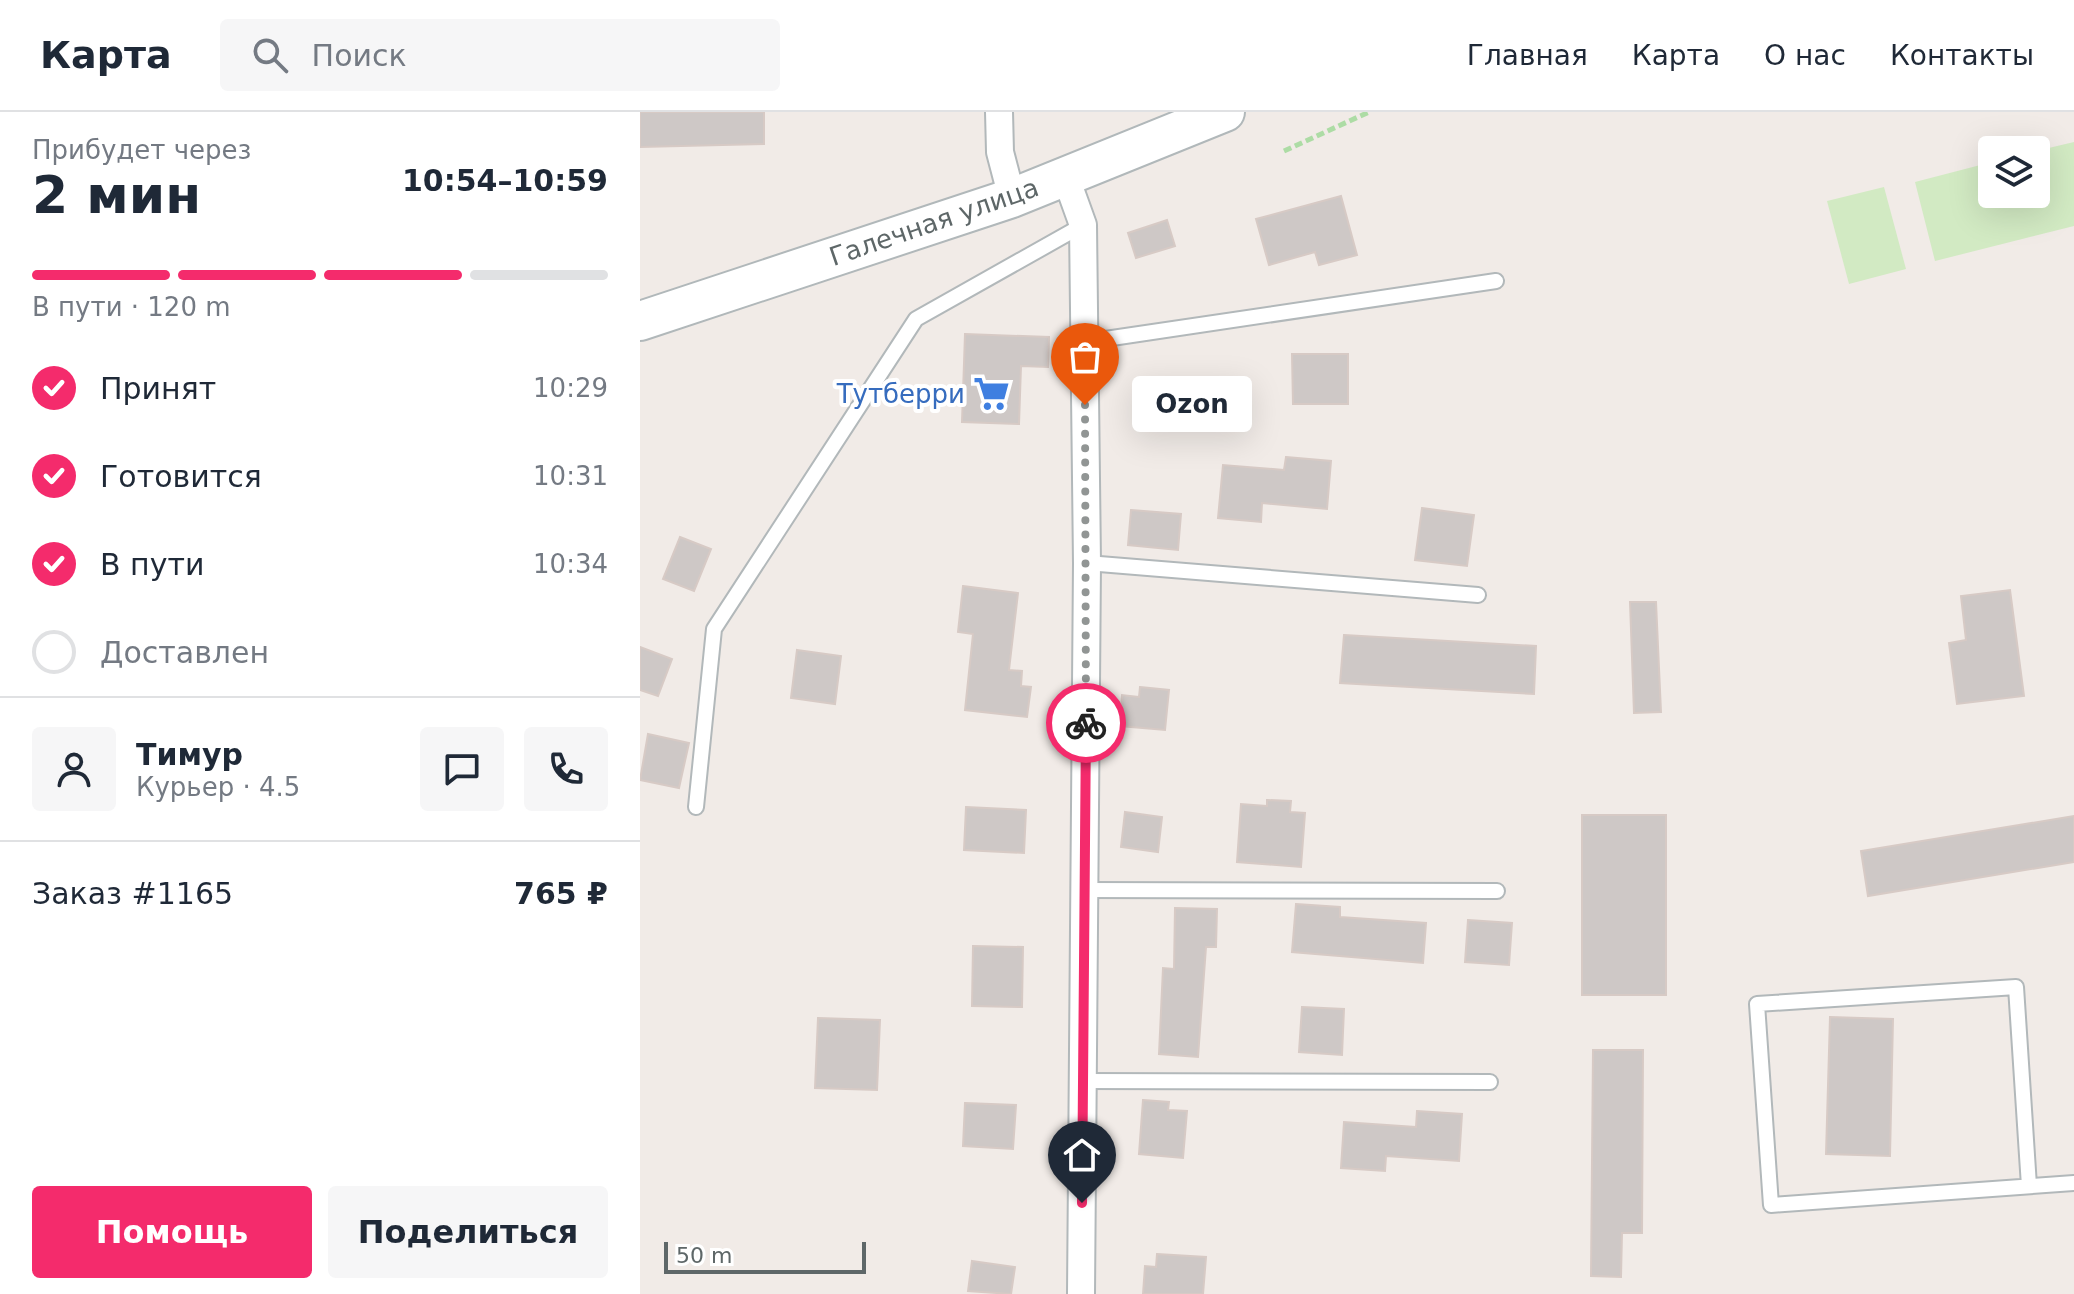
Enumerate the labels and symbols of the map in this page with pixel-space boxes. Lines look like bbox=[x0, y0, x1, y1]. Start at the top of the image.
street label: Галечная улица bbox=[826, 172, 1042, 272]
pin bbox=[1051, 323, 1119, 405]
supermarket icon: Тутберри bbox=[972, 375, 1010, 413]
callout: Ozon bbox=[1133, 377, 1253, 433]
place label: Тутберри bbox=[836, 379, 965, 409]
courier bbox=[1046, 683, 1126, 763]
pin bbox=[1048, 1121, 1116, 1203]
scale bar bbox=[664, 1238, 866, 1274]

